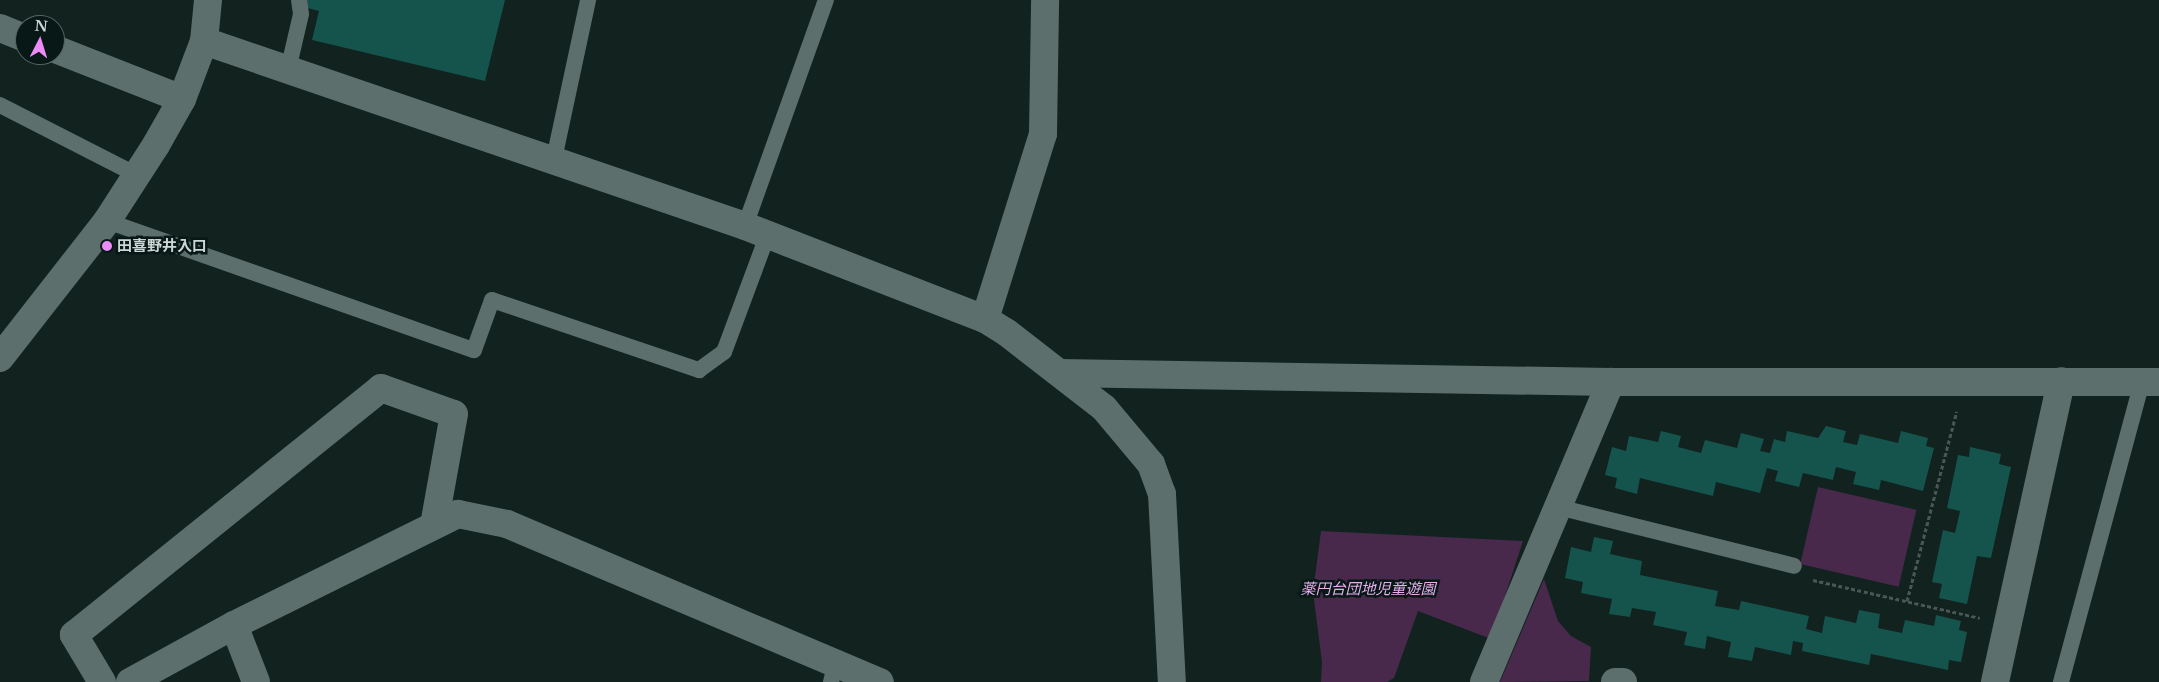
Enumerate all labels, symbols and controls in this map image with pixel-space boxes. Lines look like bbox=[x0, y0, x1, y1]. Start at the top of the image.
north arrow bbox=[15, 15, 65, 65]
text: N bbox=[34, 17, 49, 36]
place label: 田喜野井入口 bbox=[117, 237, 207, 255]
marker: 田喜野井入口 bbox=[101, 240, 113, 252]
park label: 薬円台団地児童遊園 bbox=[1301, 580, 1435, 598]

